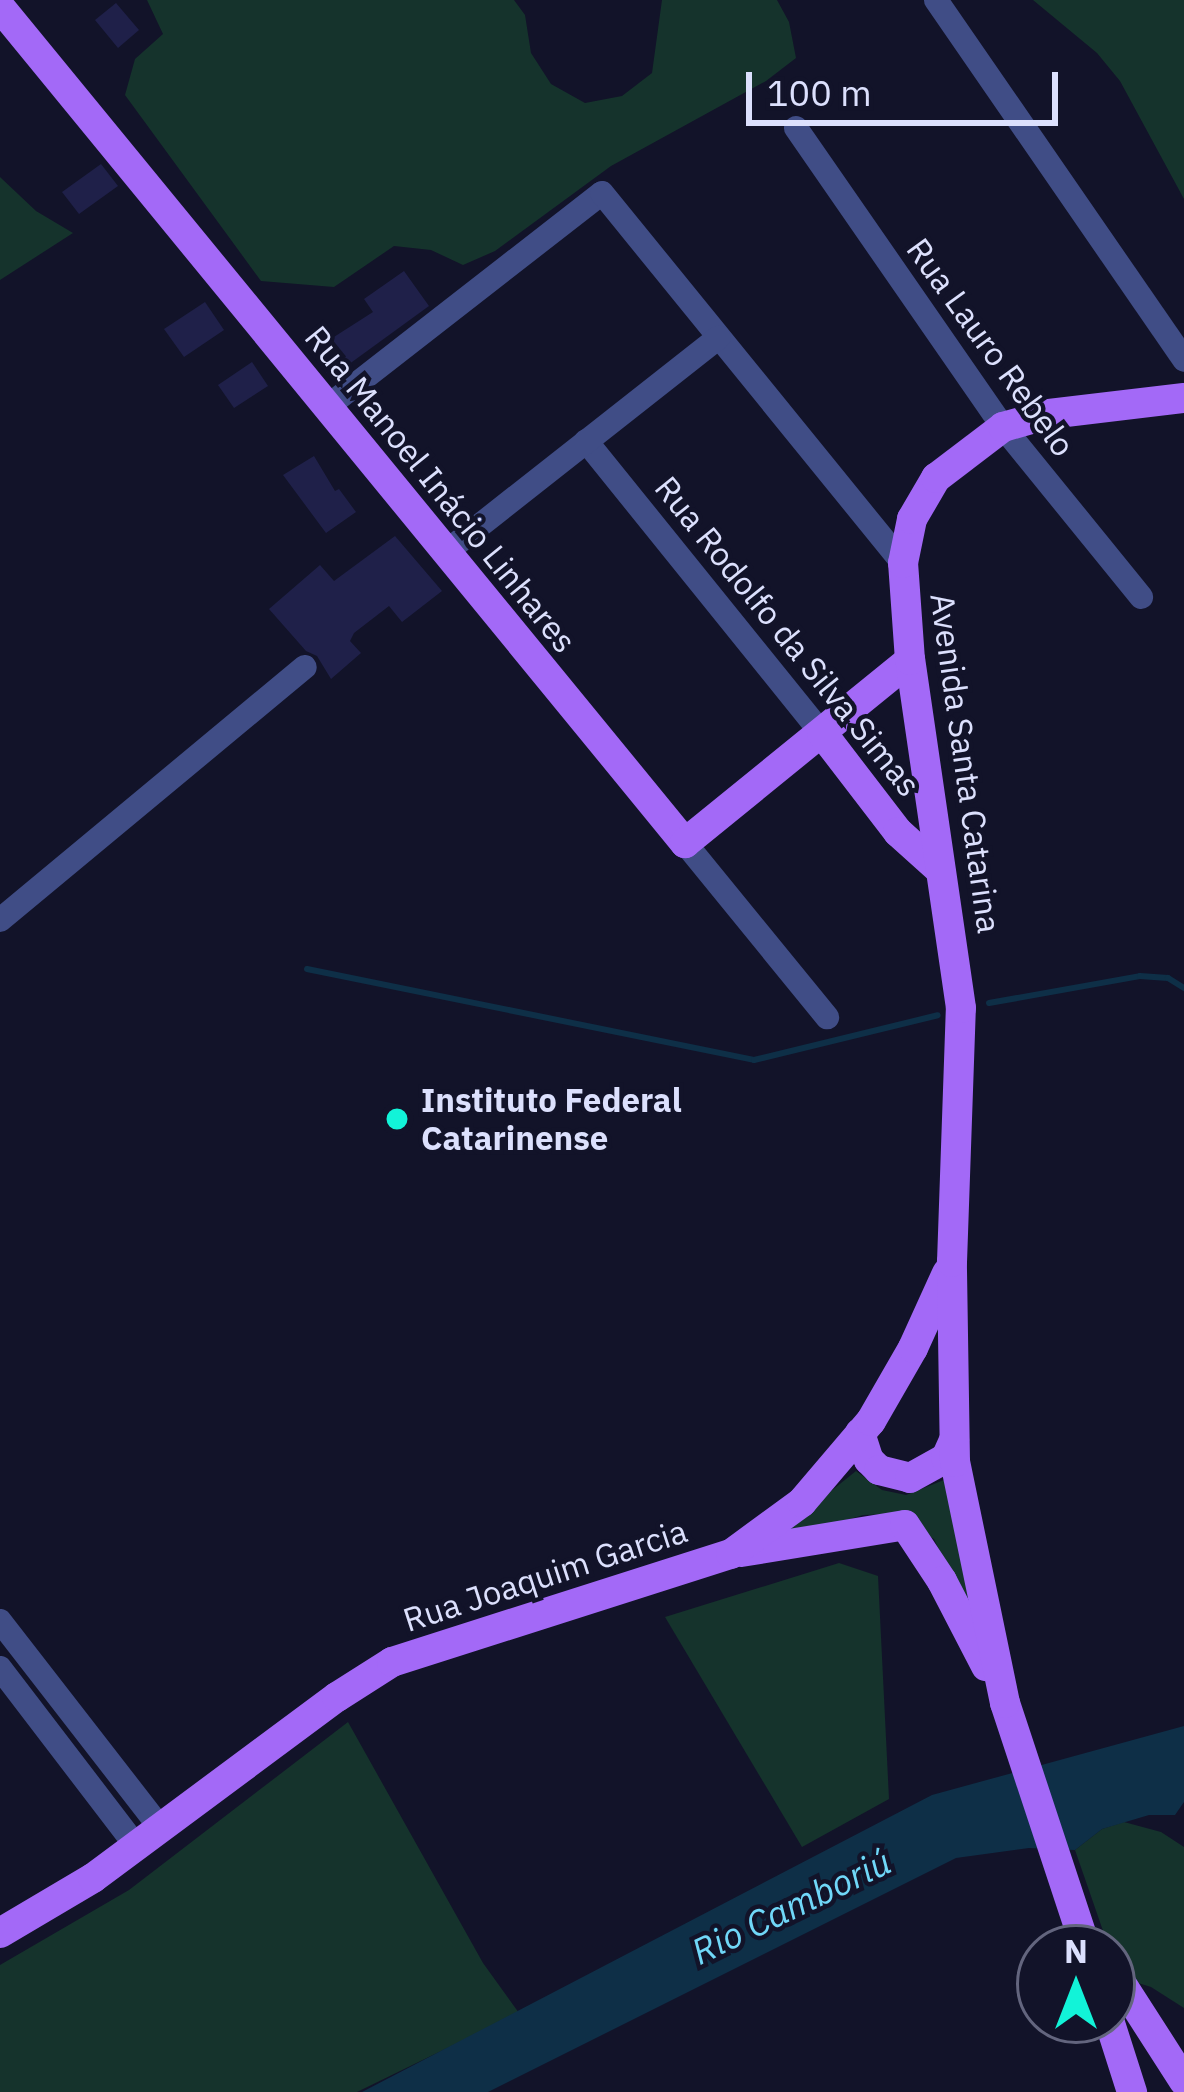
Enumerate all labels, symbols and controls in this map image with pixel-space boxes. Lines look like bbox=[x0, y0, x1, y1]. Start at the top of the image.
scale bar bbox=[752, 48, 1064, 122]
text: 100 m bbox=[767, 69, 872, 116]
street label: Rua Lauro Rebelo bbox=[899, 230, 1083, 464]
street label: Rua Manoel Inácio Linhares bbox=[297, 318, 585, 660]
street label: Rua Rodolfo da Silva Simas bbox=[647, 468, 929, 804]
street label: Avenida Santa Catarina bbox=[923, 591, 1009, 935]
place label: Instituto Federal Catarinense bbox=[421, 1080, 682, 1158]
marker: Instituto Federal Catarinense bbox=[384, 1106, 410, 1132]
street label: Rua Joaquim Garcia bbox=[398, 1510, 692, 1640]
water label: Rio Camboriú bbox=[684, 1839, 898, 1973]
north arrow bbox=[1016, 1924, 1136, 2044]
text: N bbox=[1064, 1929, 1088, 1972]

